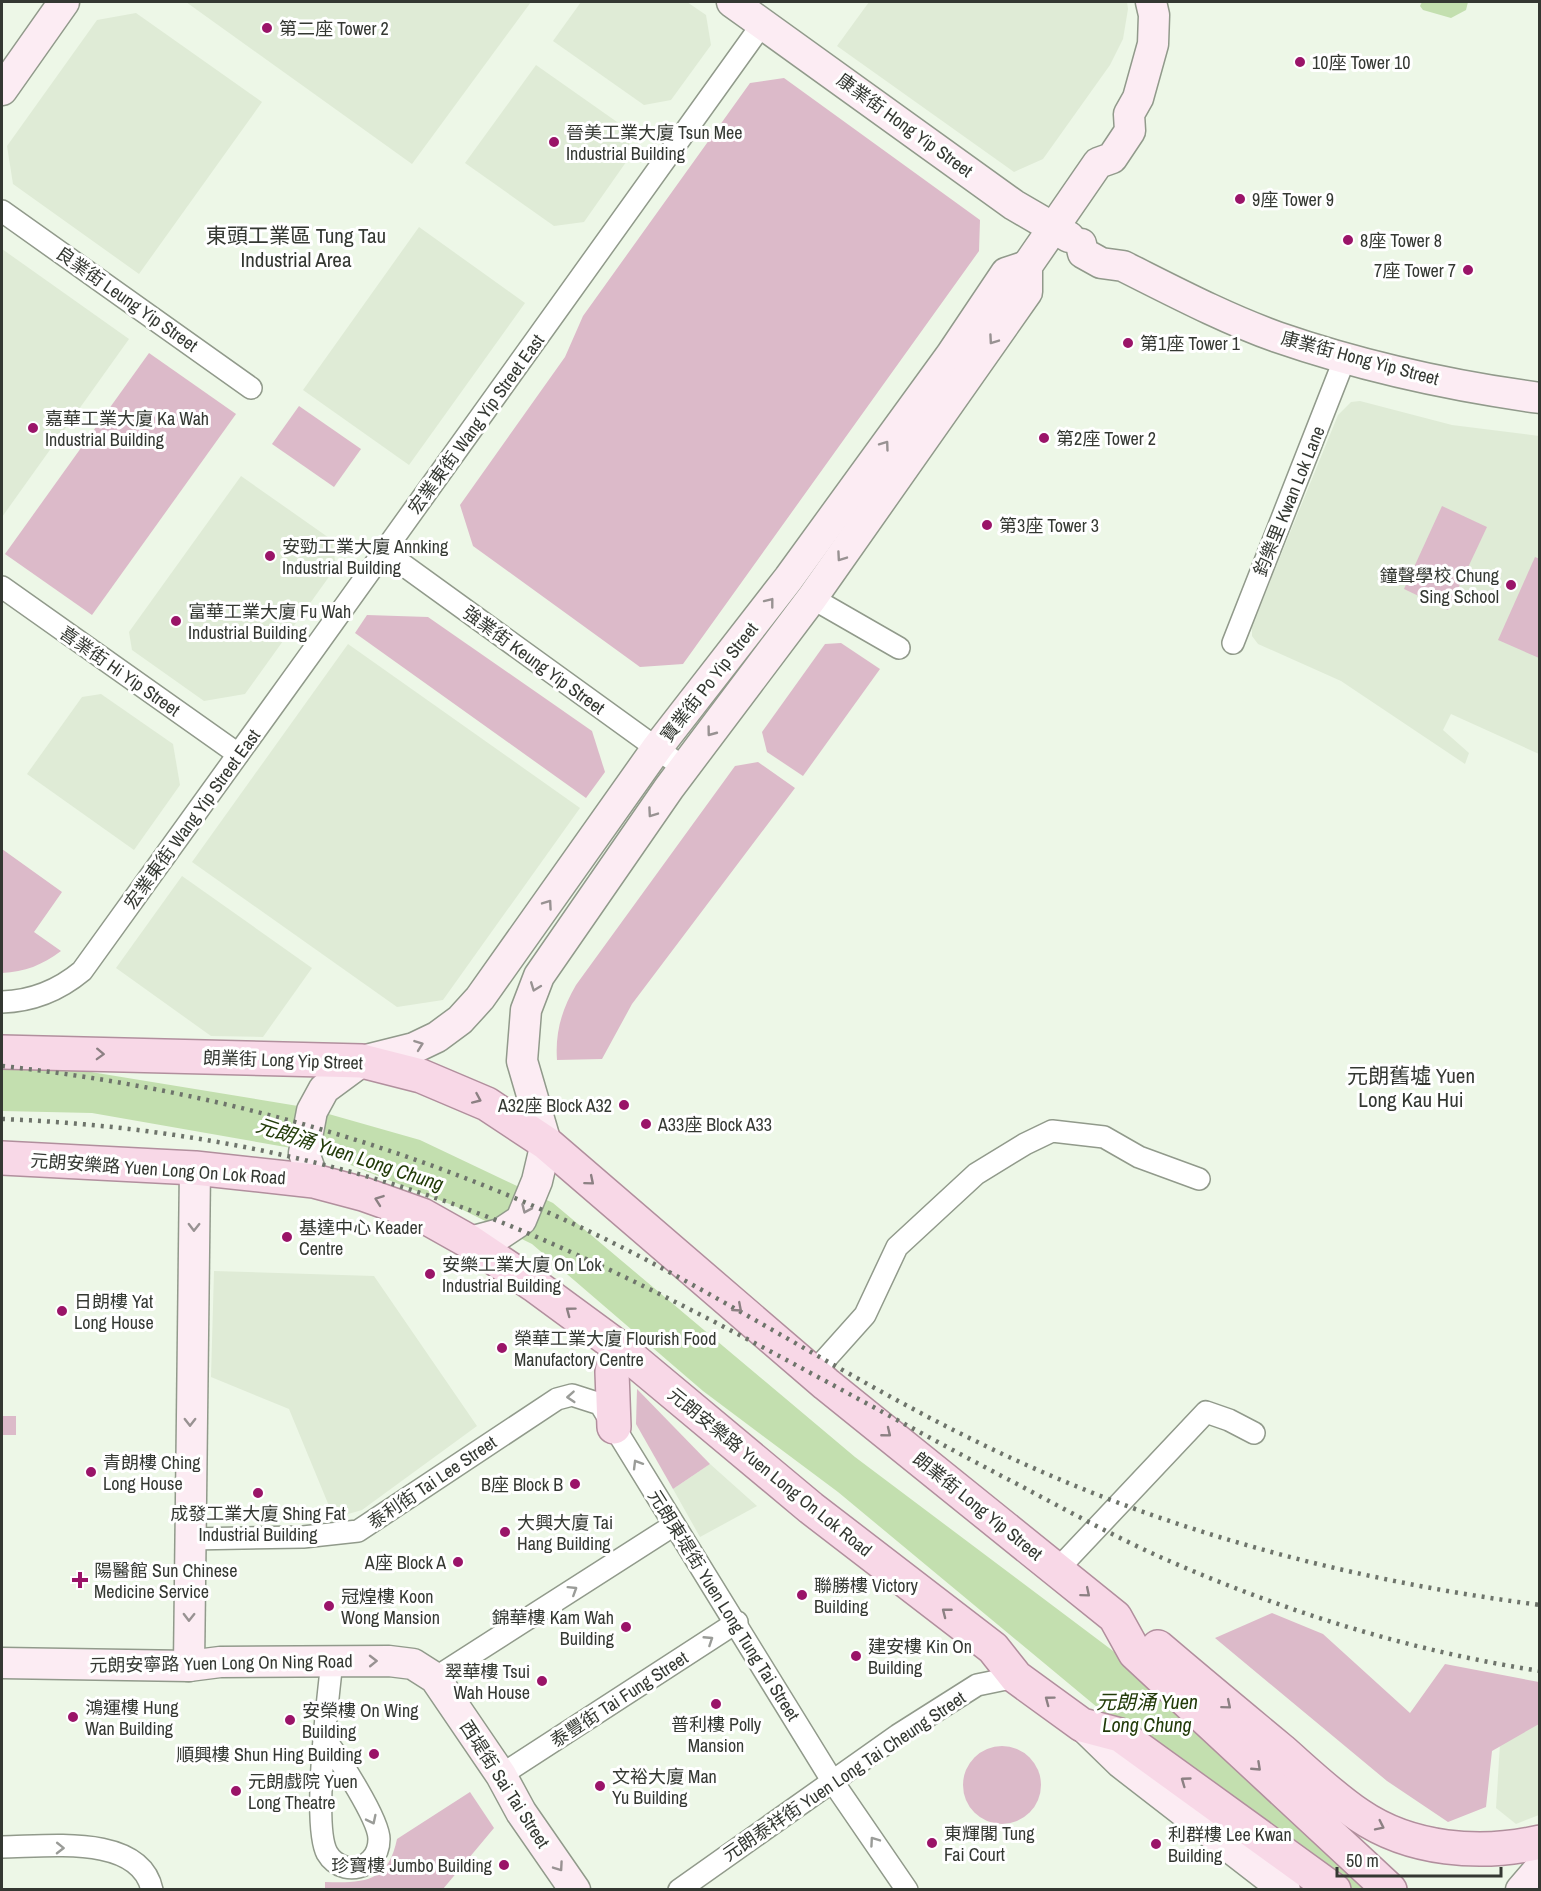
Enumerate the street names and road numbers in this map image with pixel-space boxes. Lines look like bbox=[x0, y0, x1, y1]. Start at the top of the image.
street label: 康業街 Hong Yip Street bbox=[832, 67, 978, 183]
street label: 良業街 Leung Yip Street bbox=[51, 241, 203, 357]
street label: 康業街 Hong Yip Street bbox=[1278, 325, 1442, 391]
street label: 宏業東街 Wang Yip Street East bbox=[402, 329, 550, 519]
street label: 鈞樂里 Kwan Lok Lane bbox=[1247, 422, 1331, 580]
street label: 強業街 Keung Yip Street bbox=[458, 600, 610, 720]
street label: 寶業街 Po Yip Street bbox=[654, 617, 764, 747]
street label: 喜業街 Hi Yip Street bbox=[55, 620, 185, 722]
street label: 宏業東街 Wang Yip Street East bbox=[118, 724, 266, 914]
street label: 朗業街 Long Yip Street bbox=[203, 1045, 363, 1075]
street label: 元朗安樂路 Yuen Long On Lok Road bbox=[30, 1148, 286, 1190]
street label: 元朗安樂路 Yuen Long On Lok Road bbox=[663, 1382, 877, 1562]
street label: 泰利街 Tai Lee Street bbox=[363, 1430, 501, 1534]
street label: 朗業街 Long Yip Street bbox=[908, 1446, 1048, 1566]
street label: 元朗東堤街 Yuen Long Tung Tai Street bbox=[642, 1485, 806, 1725]
street label: 泰豐街 Tai Fung Street bbox=[545, 1645, 693, 1753]
street label: 元朗安寧路 Yuen Long On Ning Road bbox=[89, 1648, 353, 1678]
street label: 元朗泰祥街 Yuen Long Tai Cheung Street bbox=[718, 1685, 970, 1867]
street label: 西堤街 Sai Tai Street bbox=[454, 1715, 556, 1853]

